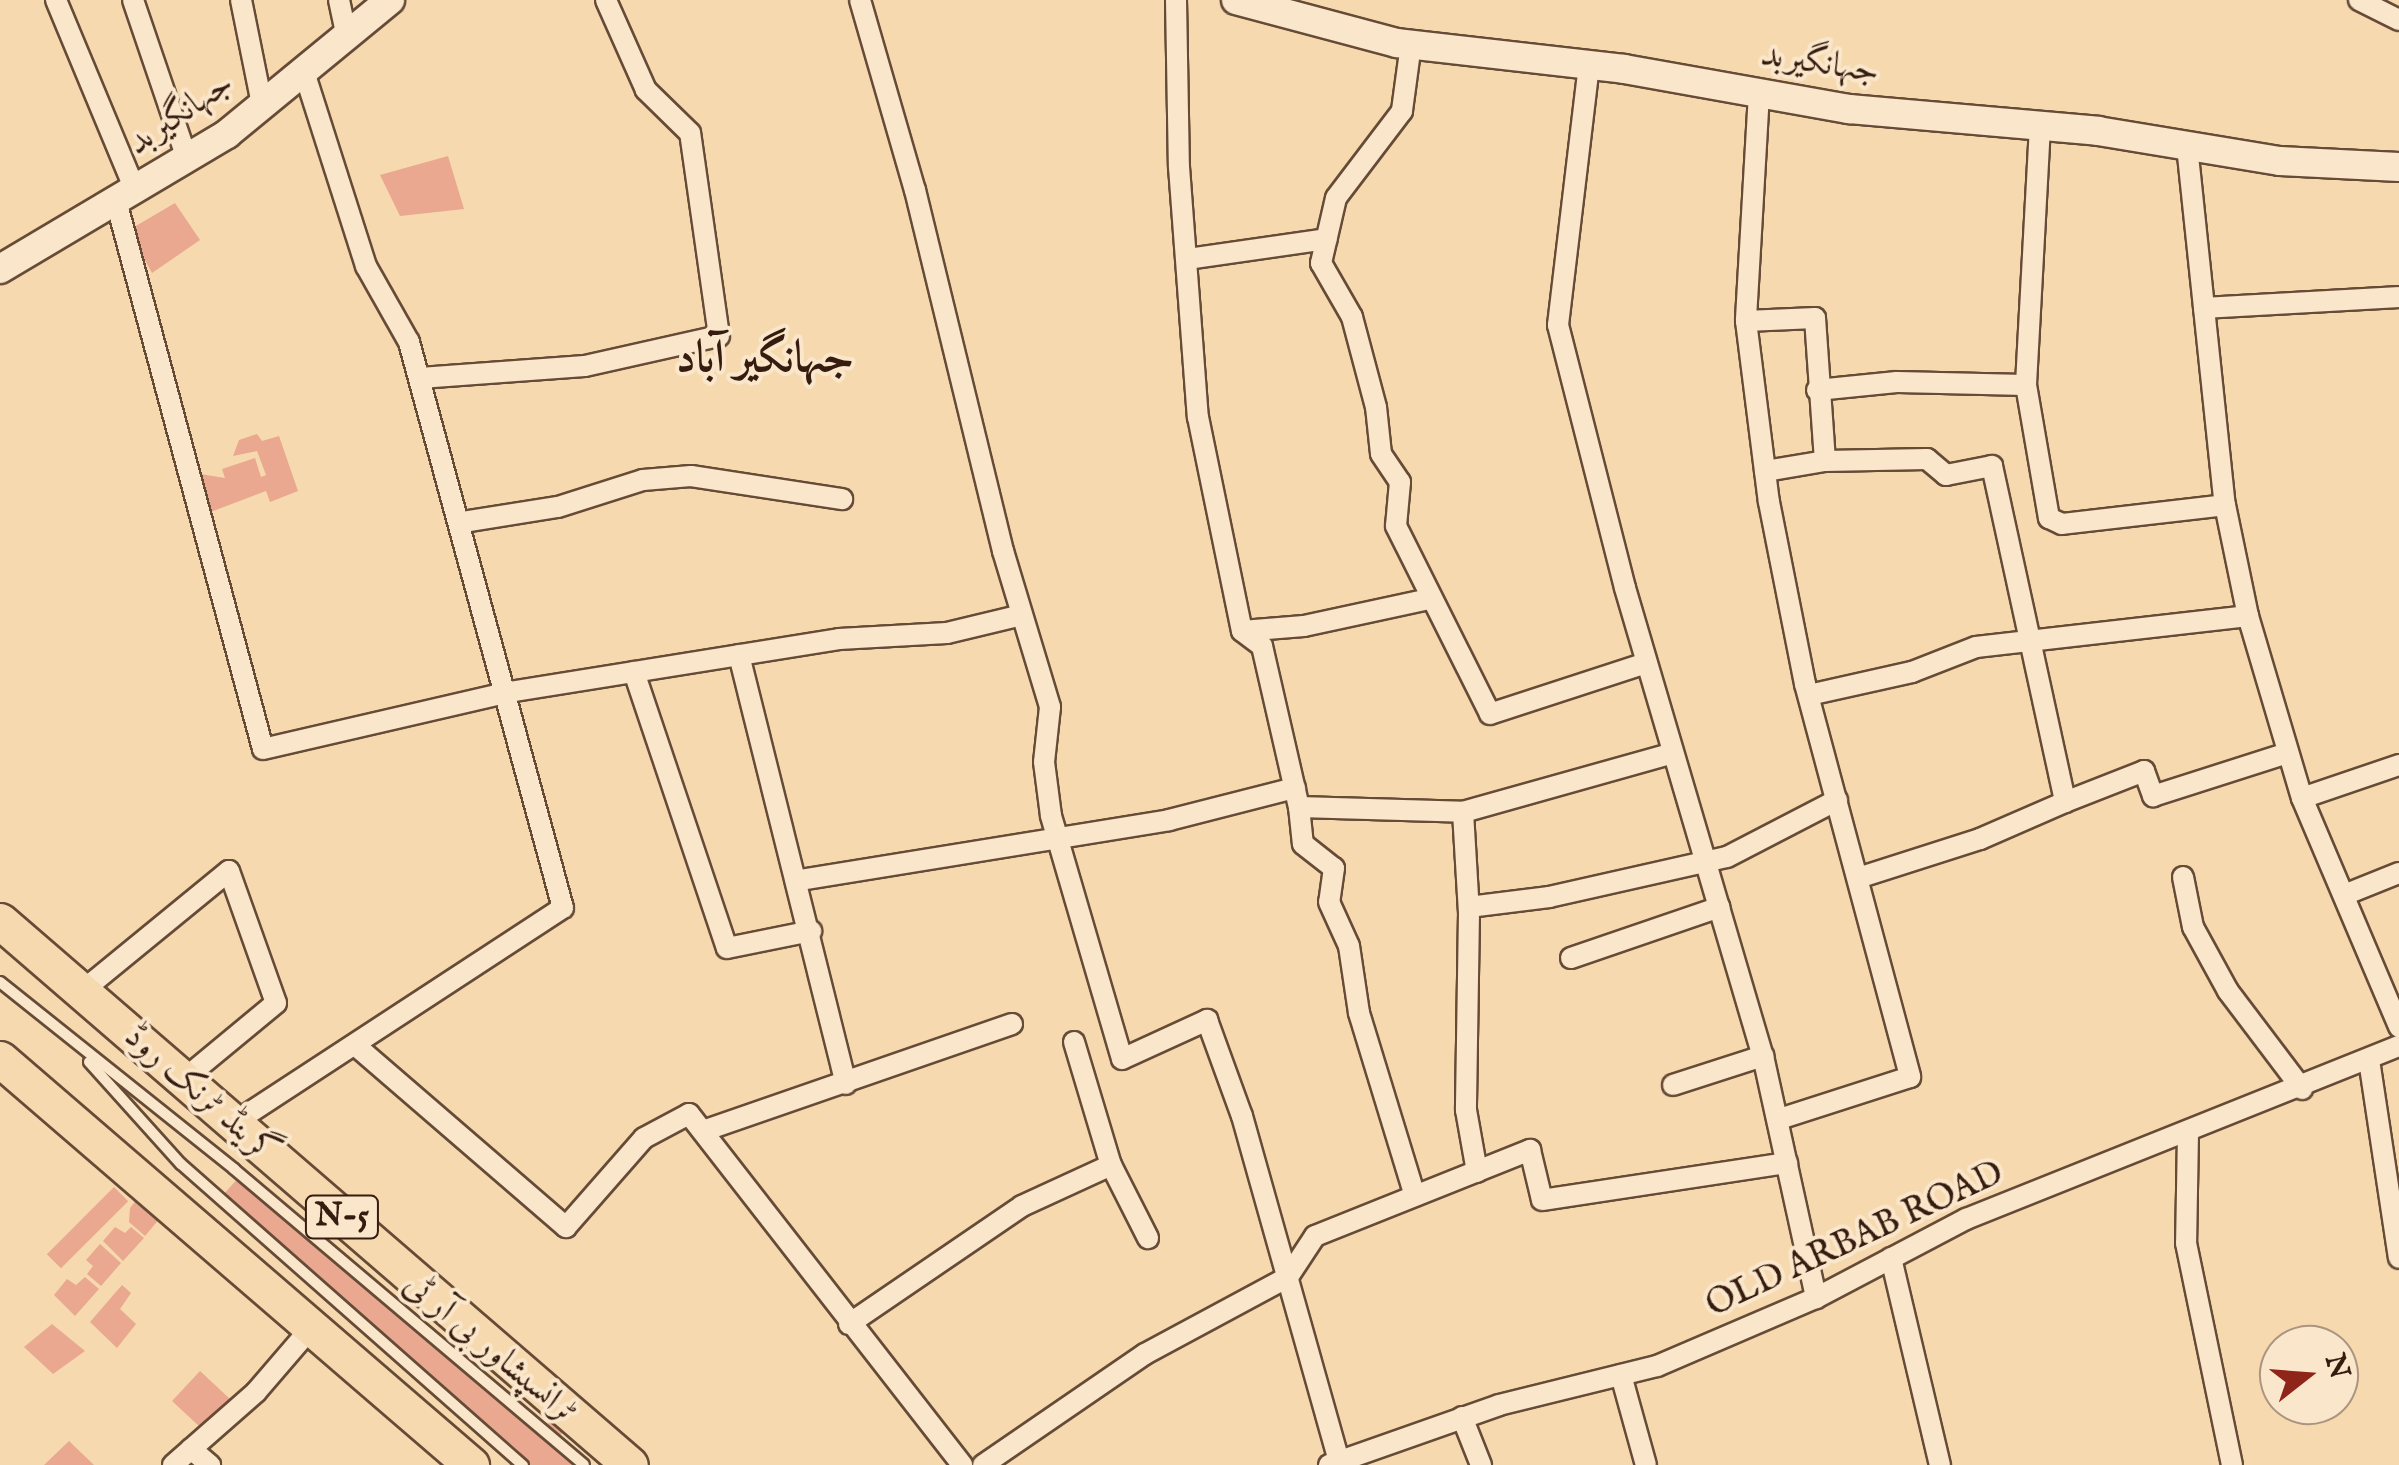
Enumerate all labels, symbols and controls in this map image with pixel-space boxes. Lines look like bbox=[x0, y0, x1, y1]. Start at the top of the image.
street label: جہانگیربد bbox=[1758, 34, 1882, 94]
street label: جہانگیربد bbox=[120, 63, 242, 165]
district label: جہانگیر آباد bbox=[676, 332, 854, 386]
street label: گرینڈ ٹرنک روڈ bbox=[115, 1016, 287, 1174]
street label: OLD ARBAB ROAD bbox=[1700, 1153, 2010, 1327]
road number: N-5 bbox=[304, 1190, 380, 1244]
street label: ٹرانسپشاور بی آر ٹی bbox=[394, 1264, 586, 1434]
north arrow bbox=[2259, 1325, 2359, 1425]
text: N bbox=[2316, 1350, 2357, 1383]

